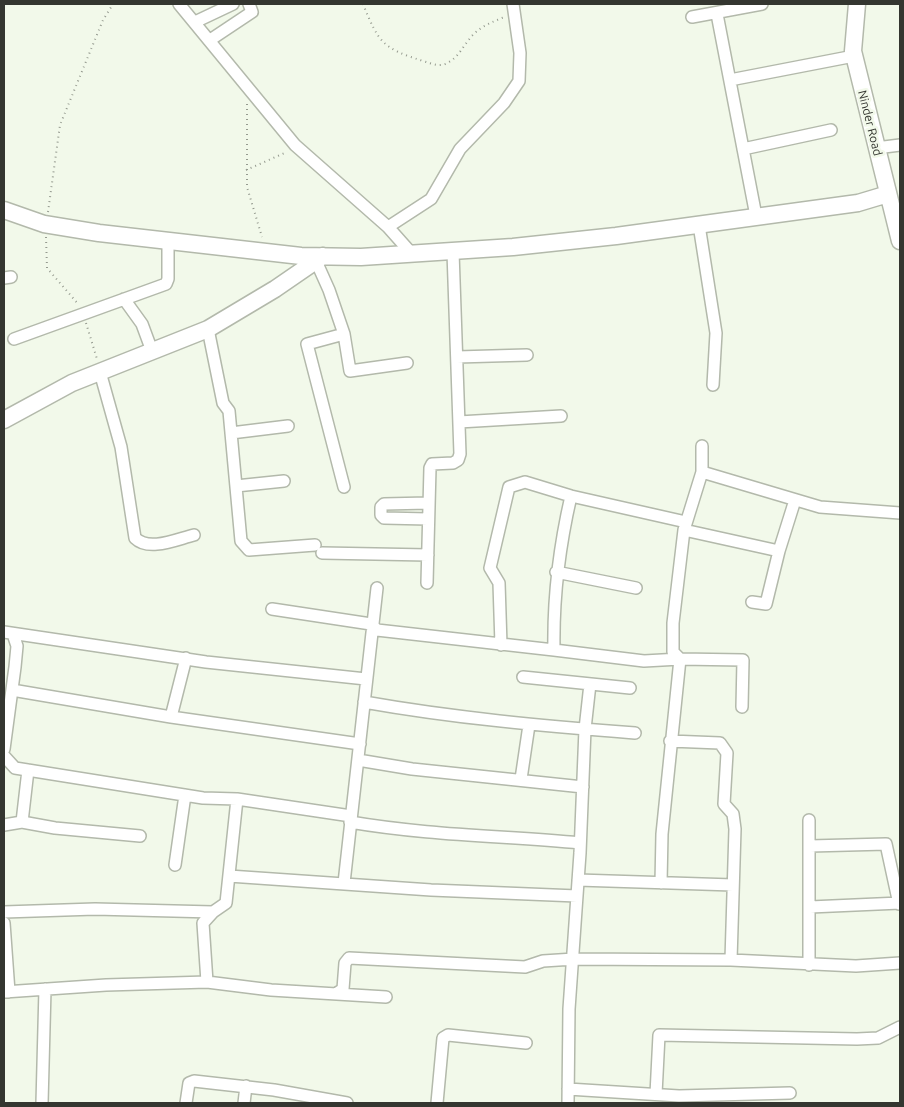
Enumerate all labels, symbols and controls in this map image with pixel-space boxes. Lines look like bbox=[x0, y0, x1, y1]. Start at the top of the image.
street label: Ninder Road bbox=[855, 89, 885, 157]

